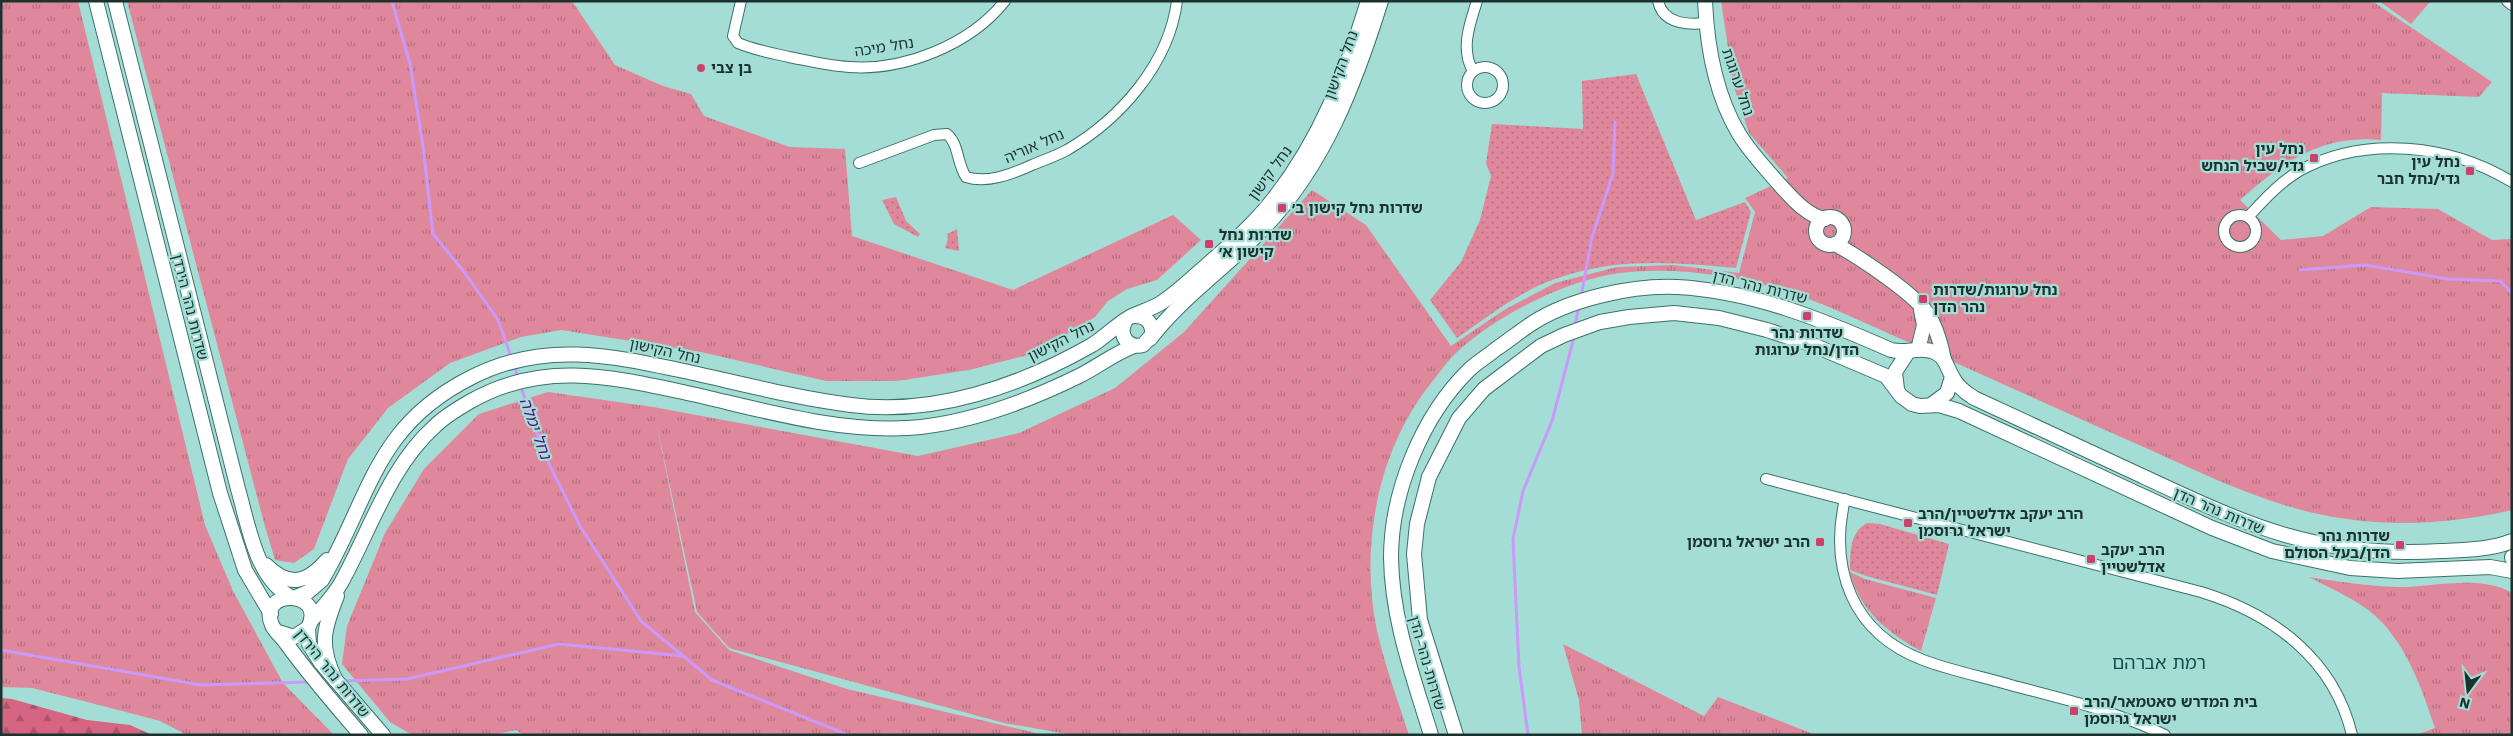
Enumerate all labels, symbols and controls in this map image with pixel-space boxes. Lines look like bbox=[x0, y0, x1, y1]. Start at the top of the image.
street label: נחל הקישון bbox=[1320, 28, 1362, 102]
street label: נחל מיכה bbox=[853, 33, 915, 61]
street label: נחל ערוגות bbox=[1718, 46, 1758, 118]
place label: בן צבי bbox=[711, 59, 752, 77]
marker: בן צבי bbox=[695, 62, 707, 74]
street label: נחל אוריה bbox=[1001, 125, 1067, 167]
place label: נחל עין גדי/שביל הנחש bbox=[2201, 140, 2304, 175]
street label: נחל קישון bbox=[1244, 142, 1296, 204]
marker: נחל עין גדי/שביל הנחש bbox=[2308, 152, 2320, 164]
place label: נחל עין גדי/נחל חבר bbox=[2377, 153, 2460, 188]
marker: נחל עין גדי/נחל חבר bbox=[2464, 165, 2476, 177]
place label: שדרות נחל קישון ב׳ bbox=[1292, 199, 1423, 217]
marker: שדרות נחל קישון ב׳ bbox=[1276, 202, 1288, 214]
place label: שדרות נחל קישון א׳ bbox=[1219, 226, 1292, 261]
marker: שדרות נחל קישון א׳ bbox=[1203, 238, 1215, 250]
street label: שדרות נהר הירדן bbox=[168, 252, 212, 362]
street label: שדרות נהר הדן bbox=[1711, 267, 1809, 307]
place label: נחל ערוגות/שדרות נהר הדן bbox=[1933, 281, 2058, 316]
marker: נחל ערוגות/שדרות נהר הדן bbox=[1917, 293, 1929, 305]
marker: שדרות נהר הדן/נחל ערוגות bbox=[1801, 310, 1813, 322]
street label: נחל הקישון bbox=[1025, 317, 1097, 365]
place label: שדרות נהר הדן/נחל ערוגות bbox=[1755, 324, 1859, 359]
street label: נחל הקישון bbox=[628, 335, 702, 367]
water label: נחל ימלה bbox=[516, 395, 556, 462]
street label: שדרות נהר הדן bbox=[2171, 484, 2267, 538]
place label: הרב יעקב אדלשטיין/הרב ישראל גרוסמן bbox=[1918, 505, 2083, 540]
marker: הרב יעקב אדלשטיין/הרב ישראל גרוסמן bbox=[1902, 517, 1914, 529]
place label: שדרות נהר הדן/בעל הסולם bbox=[2284, 527, 2390, 562]
place label: הרב ישראל גרוסמן bbox=[1687, 533, 1810, 551]
marker: הרב ישראל גרוסמן bbox=[1814, 536, 1826, 548]
marker: שדרות נהר הדן/בעל הסולם bbox=[2394, 539, 2406, 551]
place label: הרב יעקב אדלשטיין bbox=[2101, 541, 2165, 576]
marker: הרב יעקב אדלשטיין bbox=[2085, 553, 2097, 565]
street label: שדרות נהר הדן bbox=[1405, 614, 1449, 712]
street label: שדרות נהר הירדן bbox=[291, 625, 373, 721]
district label: רמת אברהם bbox=[2112, 652, 2206, 673]
north arrow bbox=[2443, 666, 2493, 716]
place label: בית המדרש סאטמאר/הרב ישראל גרוסמן bbox=[2084, 693, 2258, 728]
text: N bbox=[2458, 694, 2472, 713]
marker: בית המדרש סאטמאר/הרב ישראל גרוסמן bbox=[2068, 705, 2080, 717]

